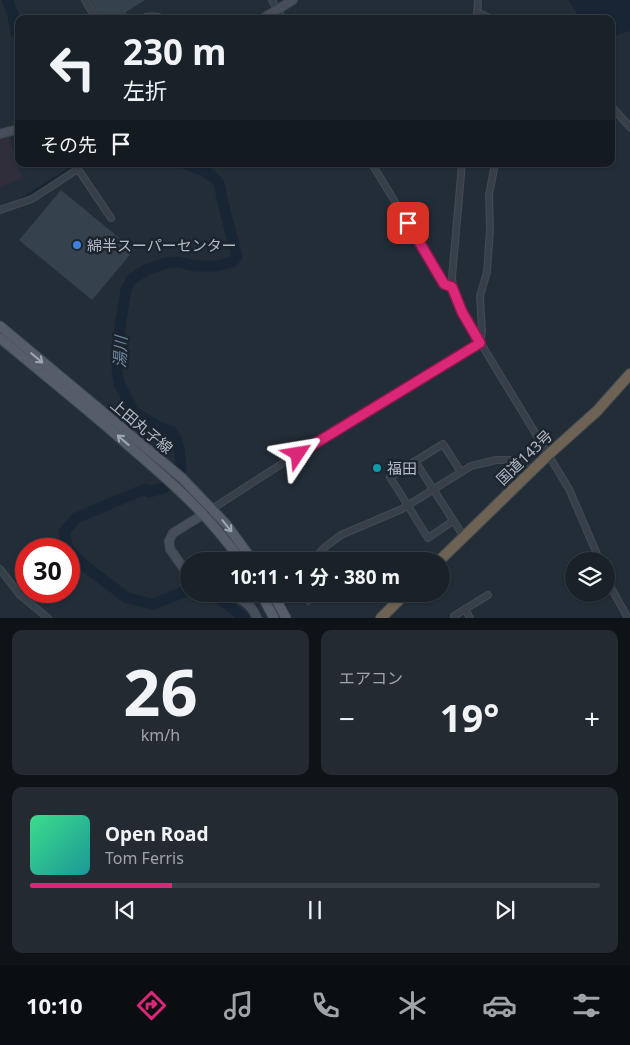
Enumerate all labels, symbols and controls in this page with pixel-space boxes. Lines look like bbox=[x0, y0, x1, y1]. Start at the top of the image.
text: 230 m bbox=[123, 28, 226, 75]
icon: left bbox=[40, 35, 105, 100]
text: 左折 bbox=[123, 75, 167, 105]
icon: arrive bbox=[107, 130, 135, 158]
text: その先 bbox=[40, 132, 97, 158]
pin bbox=[387, 202, 429, 244]
icon: arrive bbox=[394, 209, 422, 237]
place label: 綿半スーパーセンター bbox=[87, 235, 237, 255]
marker: 綿半スーパーセンター bbox=[71, 239, 83, 251]
water label: 湯川 bbox=[108, 333, 132, 369]
one-way arrow bbox=[31, 352, 44, 363]
street label: 上田丸子線 bbox=[107, 394, 177, 458]
street label: 国道143号 bbox=[492, 425, 556, 489]
position arrow bbox=[271, 427, 323, 479]
one-way arrow bbox=[117, 435, 130, 446]
place label: 福田 bbox=[387, 458, 417, 478]
marker: 福田 bbox=[371, 462, 383, 474]
one-way arrow bbox=[222, 520, 233, 533]
speed limit sign: 30 bbox=[15, 538, 80, 603]
map controls bbox=[565, 552, 615, 602]
button: layers bbox=[565, 552, 615, 602]
text: 10:11 · 1 分 · 380 m bbox=[230, 564, 400, 590]
text: 26 bbox=[123, 647, 198, 735]
text: エアコン bbox=[339, 667, 403, 689]
text: 19° bbox=[440, 691, 499, 743]
text: − bbox=[339, 699, 355, 737]
text: + bbox=[584, 699, 600, 737]
text: km/h bbox=[141, 724, 180, 746]
text: Open Road bbox=[105, 821, 208, 847]
text: Tom Ferris bbox=[105, 847, 184, 869]
icon: previous bbox=[111, 896, 139, 924]
icon: pause bbox=[301, 896, 329, 924]
icon: next bbox=[491, 896, 519, 924]
icon: directions bbox=[134, 988, 169, 1023]
icon: music bbox=[221, 988, 256, 1023]
icon: phone bbox=[308, 988, 343, 1023]
icon: climate bbox=[395, 988, 430, 1023]
icon: car bbox=[482, 988, 517, 1023]
icon: filters bbox=[569, 988, 604, 1023]
text: 10:10 bbox=[26, 990, 82, 1020]

